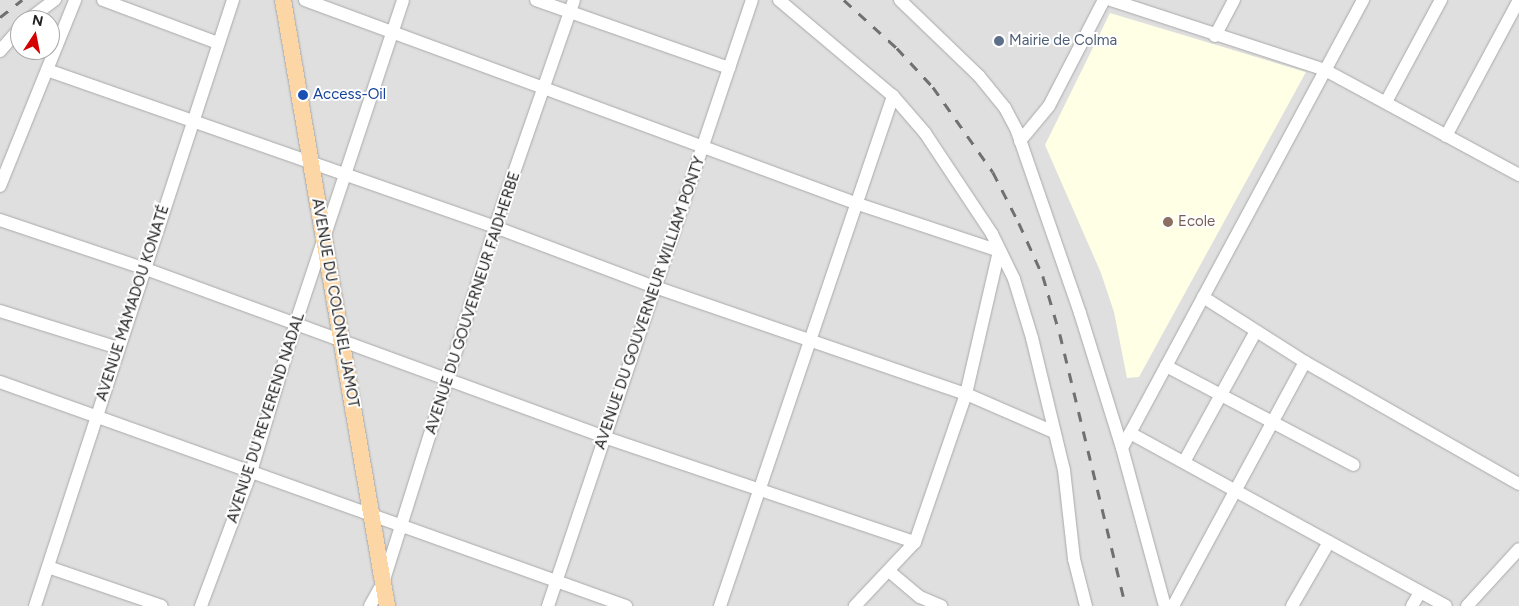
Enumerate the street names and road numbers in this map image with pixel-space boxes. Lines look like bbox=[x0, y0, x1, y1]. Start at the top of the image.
street label: AVENUE DU GOUVERNEUR WILLIAM PONTY bbox=[591, 154, 709, 452]
street label: AVENUE DU GOUVERNEUR FAIDHERBE bbox=[422, 170, 524, 436]
street label: AVENUE DU COLONEL JAMOT bbox=[308, 197, 362, 409]
street label: AVENUE MAMADOU KONATÉ bbox=[93, 203, 173, 403]
street label: AVENUE DU REVEREND NADAL bbox=[223, 311, 309, 525]

